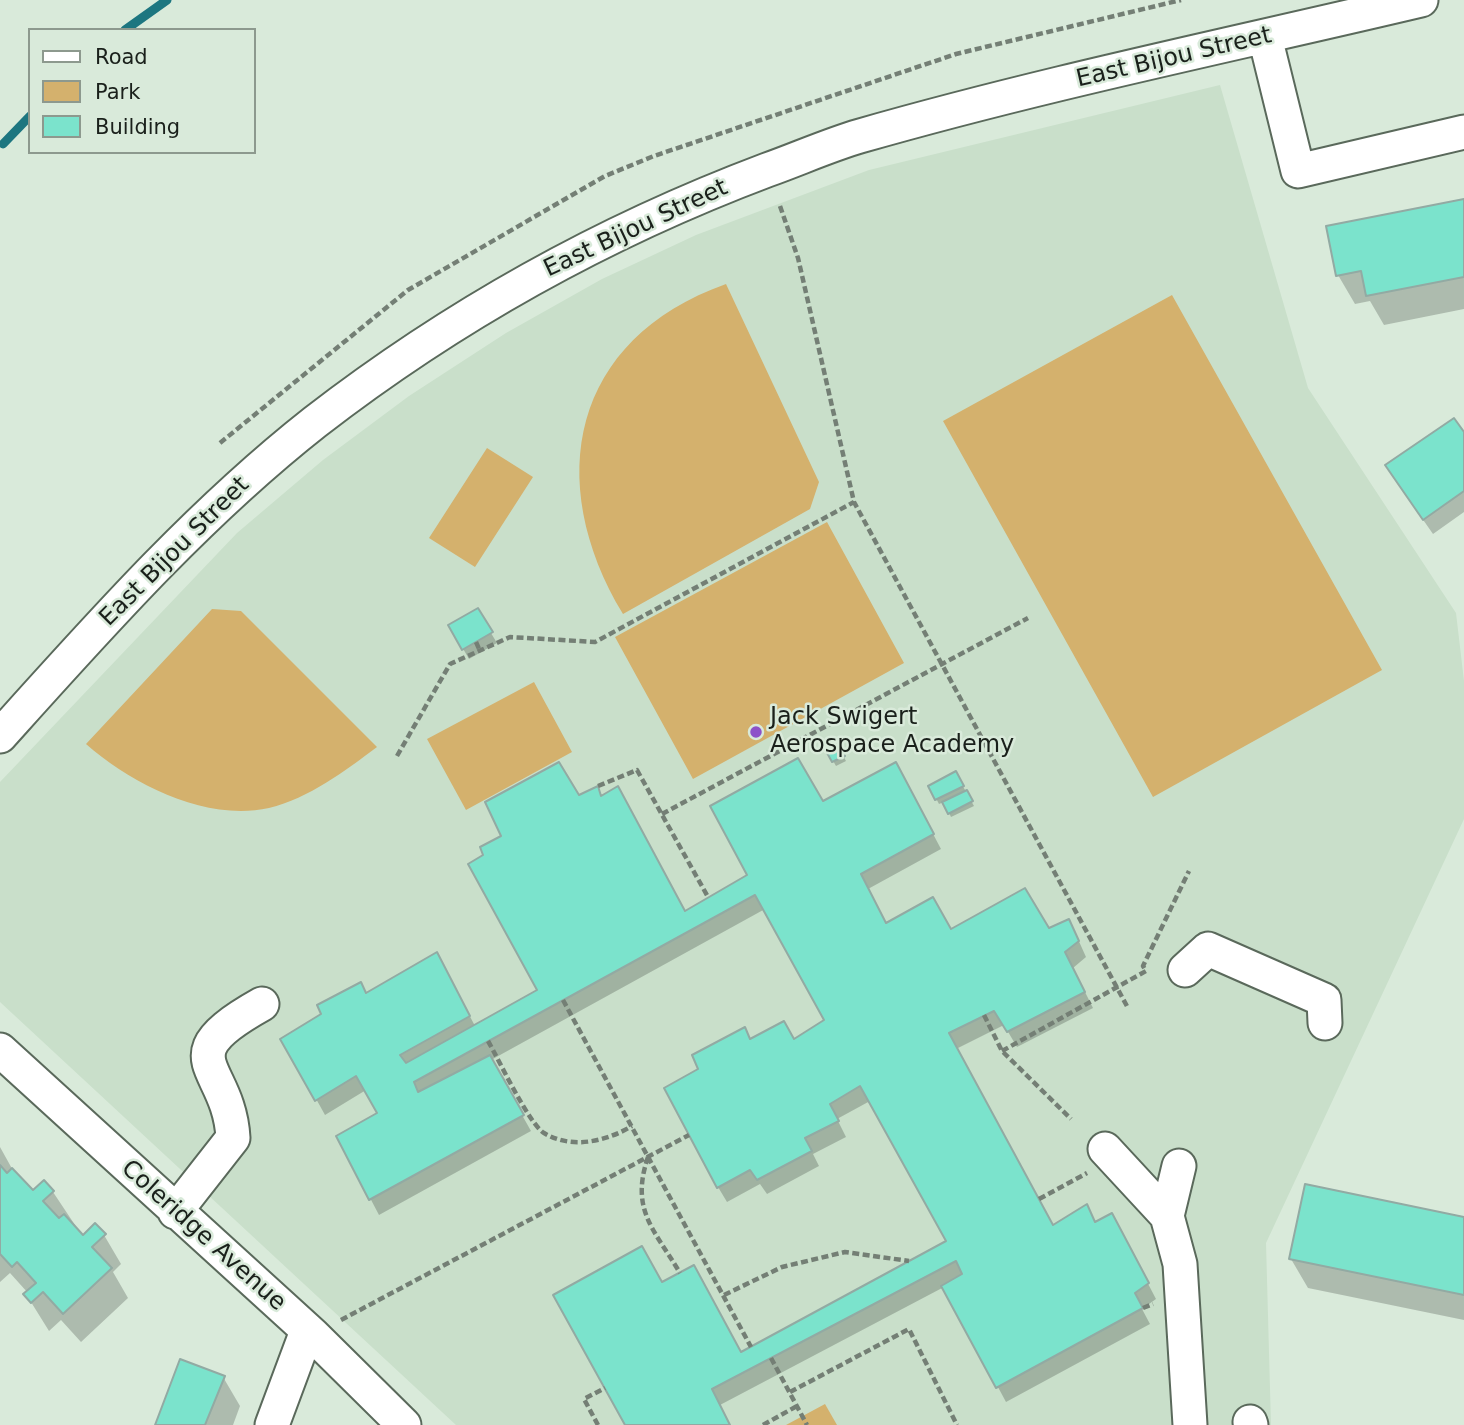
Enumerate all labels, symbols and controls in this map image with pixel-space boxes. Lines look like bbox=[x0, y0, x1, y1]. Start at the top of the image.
street label: East Bijou Street bbox=[1073, 22, 1275, 94]
legend bbox=[28, 28, 256, 154]
text: Road bbox=[95, 45, 148, 69]
text: Park bbox=[95, 80, 140, 104]
text: Building bbox=[95, 115, 180, 139]
street label: East Bijou Street bbox=[539, 174, 733, 284]
street label: East Bijou Street bbox=[94, 471, 256, 633]
place label: Jack Swigert Aerospace Academy bbox=[770, 704, 1014, 760]
marker: Jack Swigert Aerospace Academy bbox=[748, 724, 764, 740]
street label: Coleridge Avenue bbox=[115, 1155, 291, 1317]

